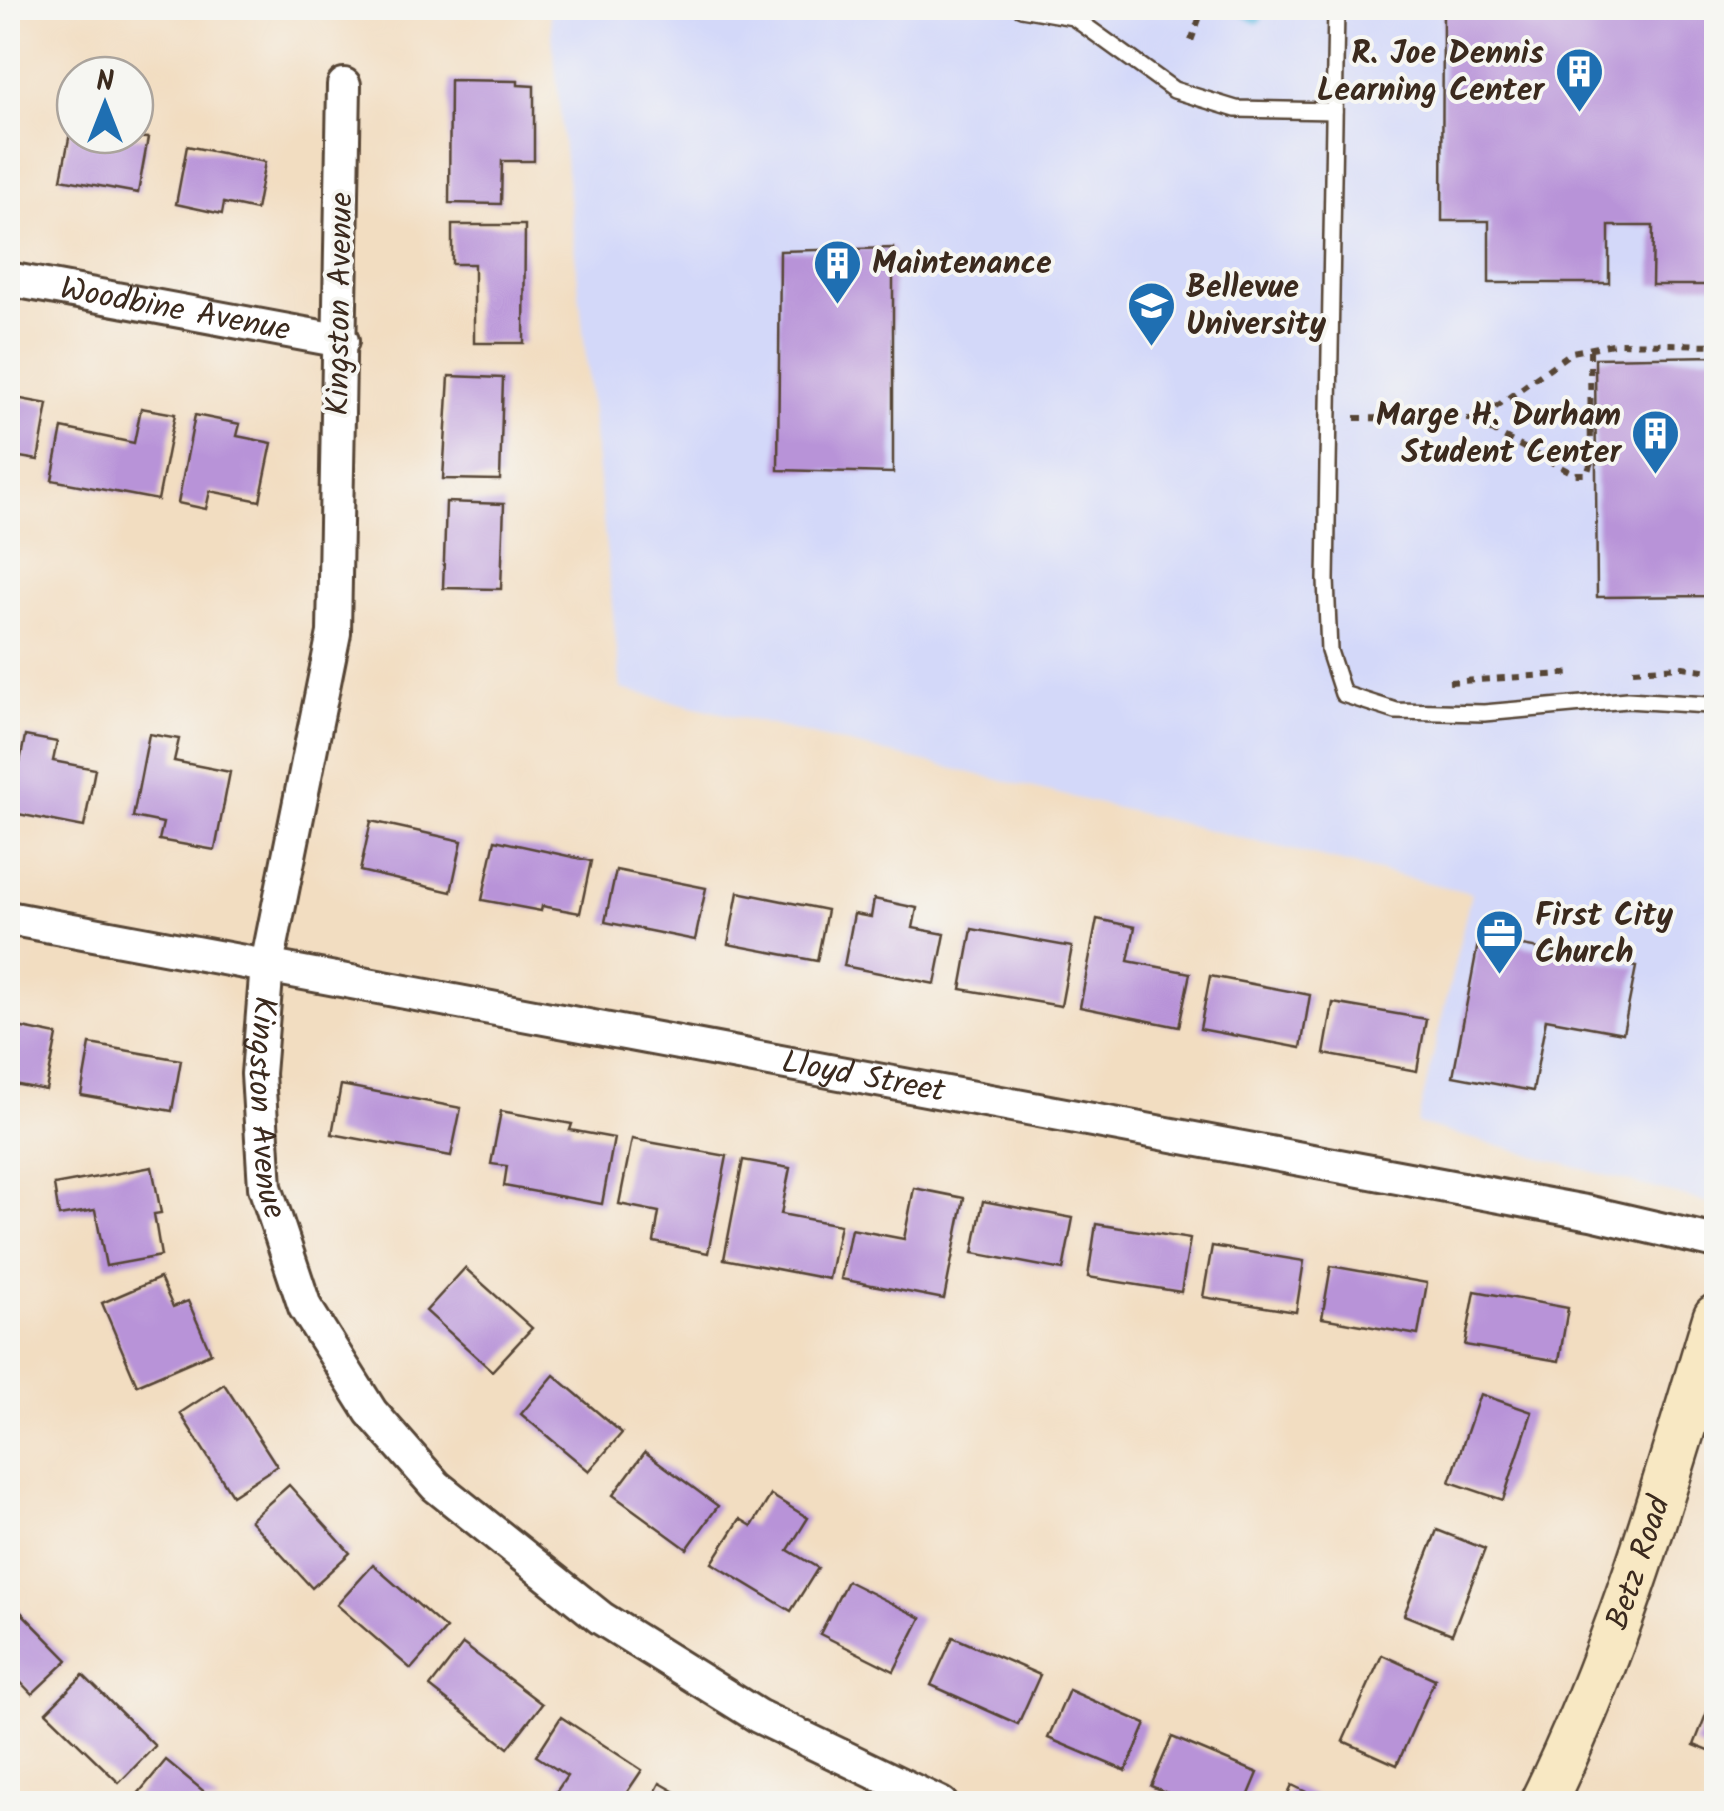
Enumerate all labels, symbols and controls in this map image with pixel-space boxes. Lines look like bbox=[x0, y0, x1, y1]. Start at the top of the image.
place label: R. Joe Dennis Learning Center bbox=[1317, 29, 1545, 117]
building icon: R. Joe Dennis Learning Center bbox=[1553, 46, 1605, 114]
north arrow bbox=[55, 55, 155, 155]
text: N bbox=[96, 60, 114, 105]
street label: Kingston Avenue bbox=[314, 192, 368, 416]
building icon: Maintenance bbox=[811, 238, 863, 306]
place label: Maintenance bbox=[872, 239, 1052, 290]
place label: Bellevue University bbox=[1186, 263, 1326, 351]
street label: Woodbine Avenue bbox=[56, 264, 294, 356]
school or university icon: Bellevue University bbox=[1125, 280, 1177, 348]
place label: Marge H. Durham Student Center bbox=[1376, 391, 1622, 479]
building icon: Marge H. Durham Student Center bbox=[1630, 408, 1682, 476]
place label: First City Church bbox=[1535, 891, 1673, 979]
office icon: First City Church bbox=[1474, 908, 1526, 976]
street label: Kingston Avenue bbox=[232, 994, 299, 1226]
street label: Lloyd Street bbox=[778, 1037, 950, 1118]
street label: Betz Road bbox=[1593, 1489, 1686, 1637]

